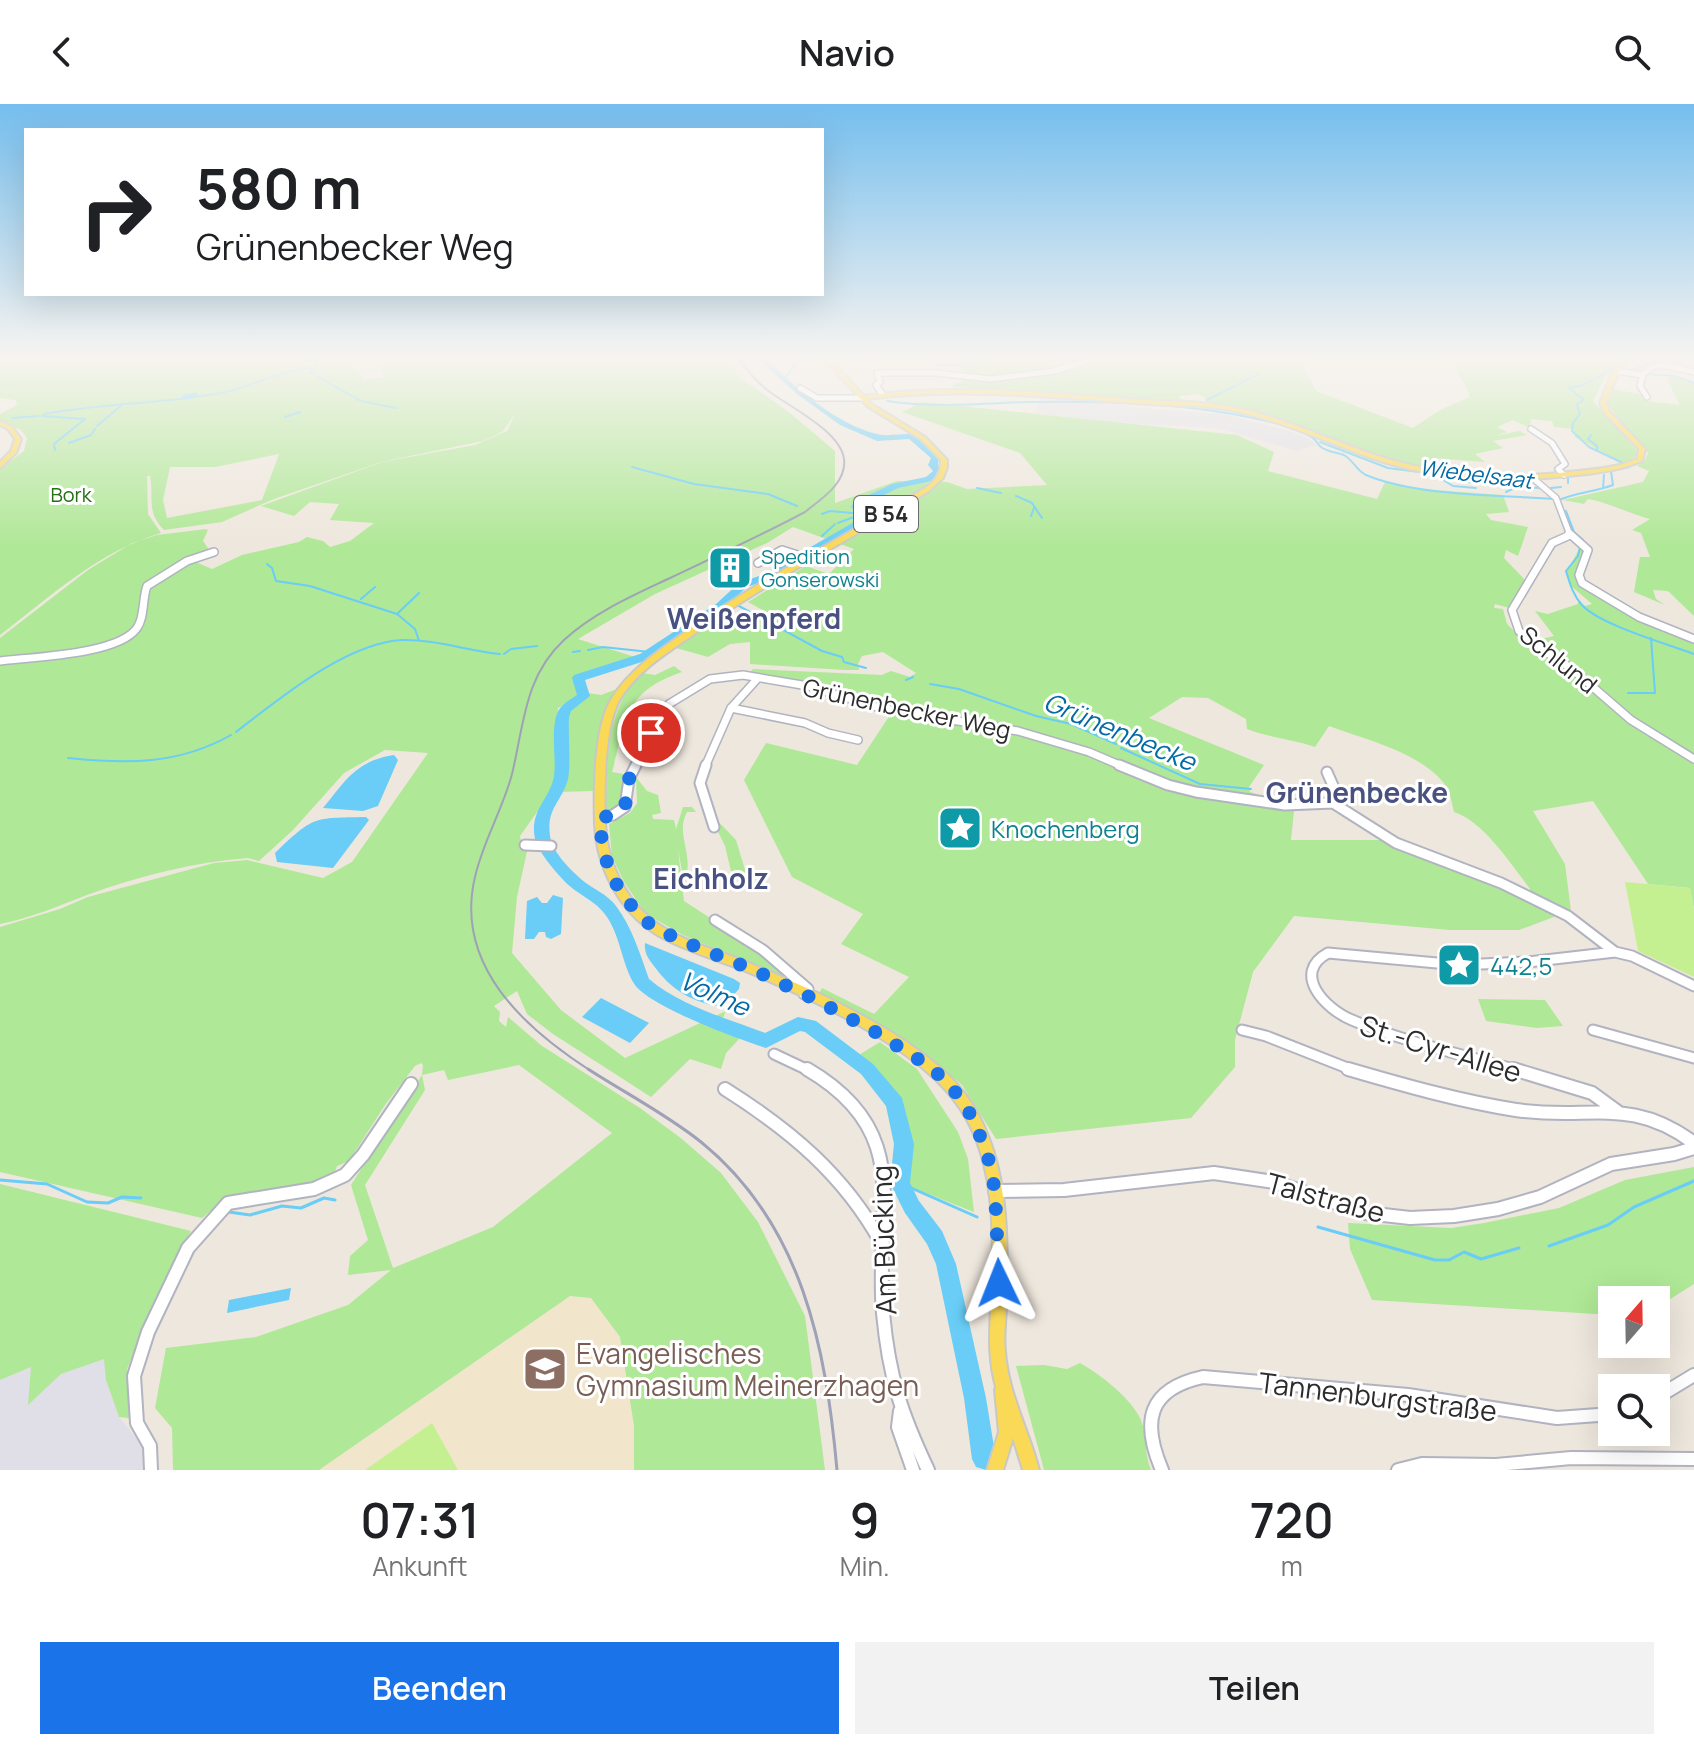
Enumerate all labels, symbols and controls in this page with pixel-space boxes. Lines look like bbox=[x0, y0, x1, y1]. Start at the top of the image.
text: Navio bbox=[799, 28, 895, 77]
icon: back bbox=[40, 30, 84, 74]
icon: search bbox=[1610, 30, 1654, 74]
text: 580 m bbox=[196, 149, 362, 226]
icon: right bbox=[64, 160, 168, 264]
text: Grünenbecker Weg bbox=[196, 222, 514, 271]
water label: Wiebelsaat bbox=[1418, 452, 1537, 496]
park label: Bork bbox=[50, 481, 93, 508]
road number: B 54 bbox=[854, 496, 918, 532]
place label: Spedition Gonserowski bbox=[761, 543, 879, 593]
building icon: Spedition Gonserowski bbox=[706, 544, 754, 592]
district label: Weißenpferd bbox=[667, 599, 841, 637]
street label: Schlund bbox=[1513, 618, 1605, 700]
street label: Grünenbecker Weg bbox=[800, 670, 1014, 746]
water label: Grünenbecke bbox=[1039, 683, 1203, 780]
pin bbox=[617, 699, 685, 767]
icon: arrive bbox=[629, 711, 673, 755]
district label: Grünenbecke bbox=[1266, 773, 1448, 811]
place icon: Knochenberg bbox=[936, 804, 984, 852]
place label: Knochenberg bbox=[991, 812, 1140, 845]
district label: Eichholz bbox=[653, 859, 769, 897]
place icon: 442,5 bbox=[1435, 941, 1483, 989]
place label: 442,5 bbox=[1490, 949, 1552, 982]
water label: Volme bbox=[674, 962, 757, 1025]
street label: St.-Cyr-Allee bbox=[1356, 1005, 1526, 1091]
street label: Talstraße bbox=[1263, 1163, 1389, 1231]
street label: Am Bücking bbox=[861, 1164, 905, 1316]
position arrow bbox=[957, 1241, 1041, 1325]
north arrow bbox=[1598, 1286, 1670, 1358]
map controls bbox=[1598, 1286, 1670, 1446]
place label: Evangelisches Gymnasium Meinerzhagen bbox=[576, 1334, 919, 1404]
school or university icon: Evangelisches Gymnasium Meinerzhagen bbox=[521, 1345, 569, 1393]
street label: Tannenburgstraße bbox=[1257, 1363, 1499, 1429]
button: search bbox=[1598, 1374, 1670, 1446]
text: 07:31 bbox=[360, 1487, 480, 1552]
text: 9 bbox=[850, 1487, 880, 1552]
text: 720 bbox=[1250, 1487, 1334, 1552]
text: Ankunft bbox=[372, 1548, 467, 1584]
text: Min. bbox=[840, 1548, 890, 1584]
text: m bbox=[1281, 1548, 1303, 1584]
button: Beenden bbox=[40, 1642, 839, 1734]
button: Teilen bbox=[855, 1642, 1654, 1734]

